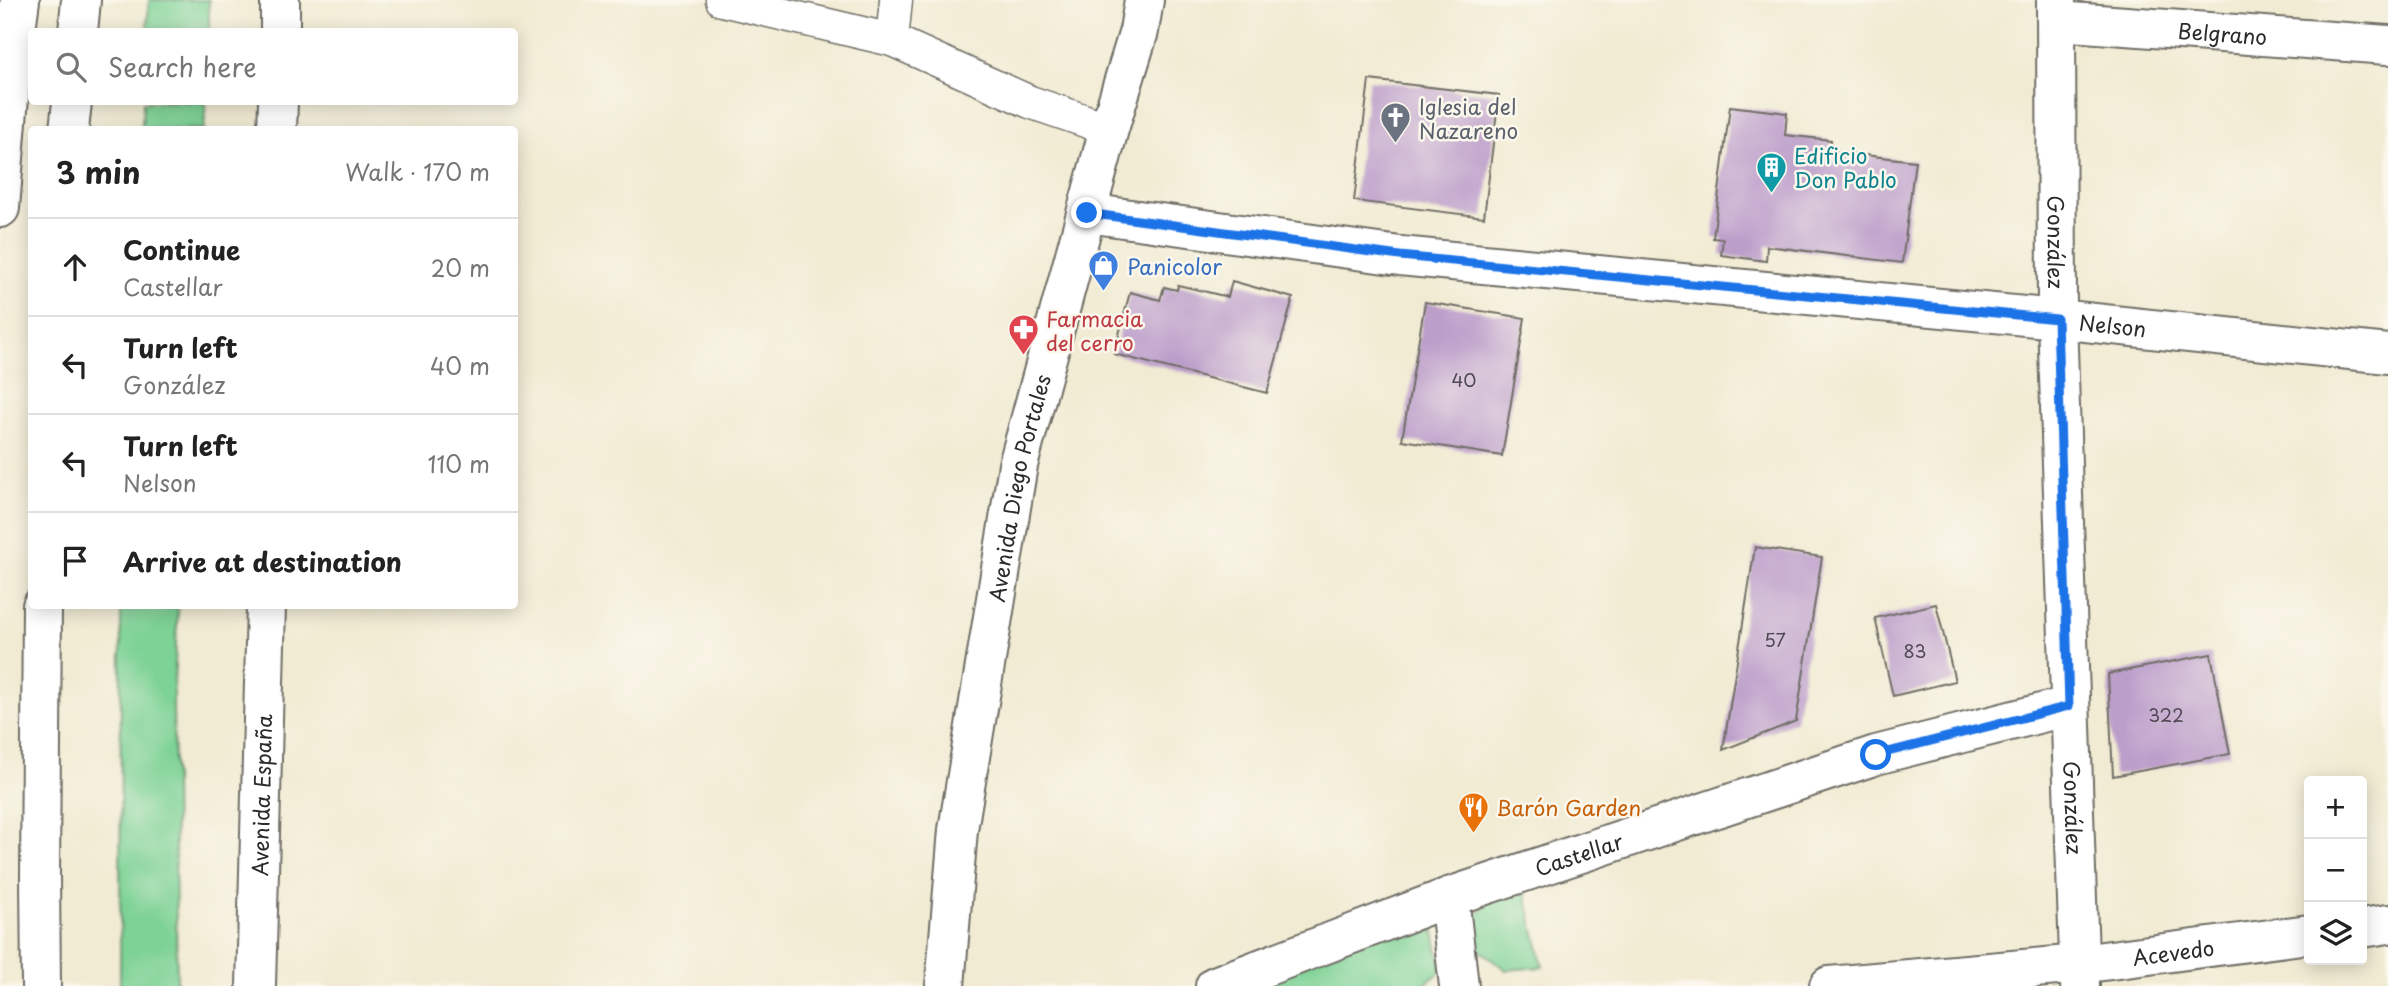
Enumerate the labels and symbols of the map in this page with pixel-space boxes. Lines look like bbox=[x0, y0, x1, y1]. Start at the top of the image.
street label: Belgrano bbox=[2177, 14, 2268, 52]
place label: Iglesia del Nazareno bbox=[1419, 90, 1518, 146]
church icon: Iglesia del Nazareno bbox=[1379, 101, 1413, 145]
place label: Edificio Don Pablo bbox=[1794, 139, 1897, 195]
building icon: Edificio Don Pablo bbox=[1754, 150, 1788, 194]
street label: González bbox=[2041, 195, 2073, 289]
route end bbox=[1071, 197, 1102, 228]
shop icon: Panicolor bbox=[1087, 249, 1121, 293]
place label: Panicolor bbox=[1127, 250, 1222, 282]
place label: Farmacia del cerro bbox=[1046, 302, 1143, 358]
street label: Nelson bbox=[2078, 305, 2148, 344]
pharmacy icon: Farmacia del cerro bbox=[1006, 313, 1040, 357]
house number: 40 bbox=[1451, 366, 1477, 393]
street label: Avenida Diego Portales bbox=[980, 371, 1058, 604]
house number: 57 bbox=[1764, 626, 1786, 653]
house number: 83 bbox=[1904, 637, 1926, 664]
house number: 322 bbox=[2148, 701, 2184, 728]
street label: Avenida España bbox=[243, 713, 279, 876]
route start bbox=[1860, 739, 1891, 770]
street label: González bbox=[2056, 760, 2091, 855]
restaurant icon: Barón Garden bbox=[1456, 790, 1490, 834]
place label: Barón Garden bbox=[1496, 791, 1641, 823]
street label: Castellar bbox=[1530, 824, 1627, 883]
street label: Acevedo bbox=[2131, 931, 2216, 973]

